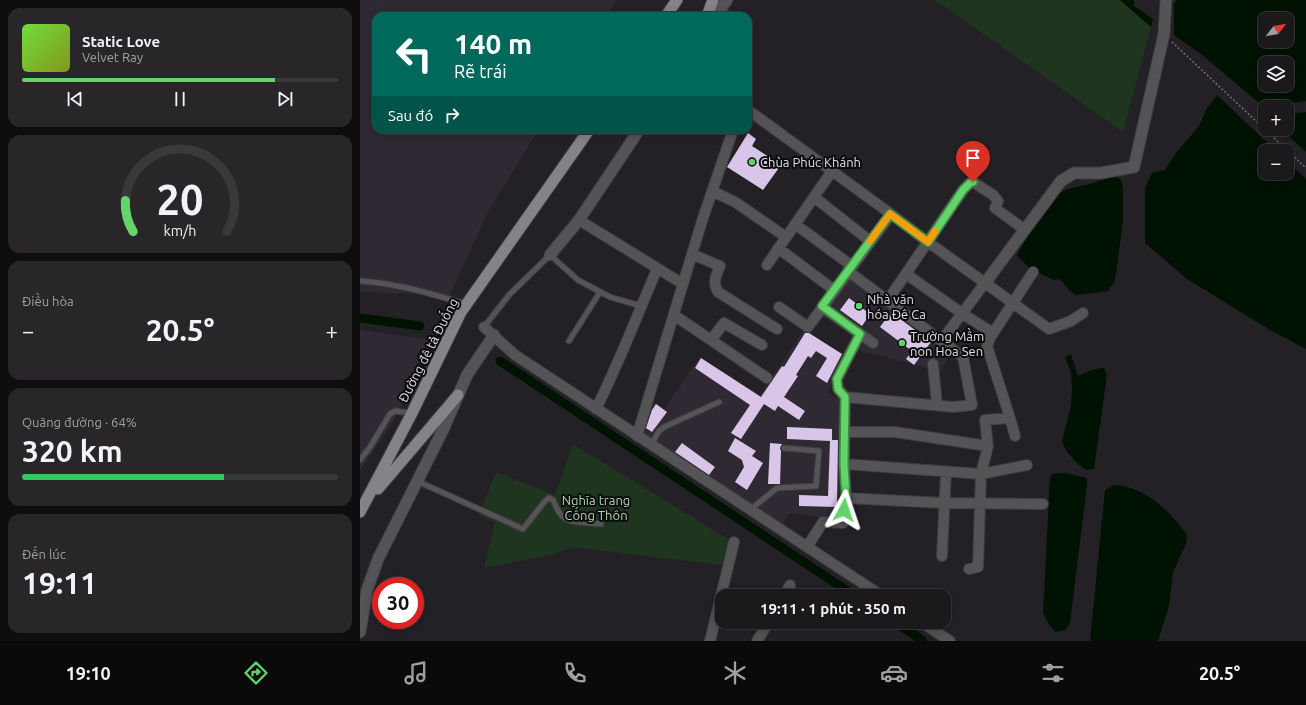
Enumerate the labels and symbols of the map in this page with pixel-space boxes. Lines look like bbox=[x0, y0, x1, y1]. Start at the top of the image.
north arrow bbox=[1258, 12, 1294, 48]
pin bbox=[956, 141, 990, 182]
place label: Chùa Phúc Khánh bbox=[760, 155, 861, 169]
marker: Chùa Phúc Khánh bbox=[747, 157, 757, 167]
place label: Nhà văn hóa Đê Ca bbox=[867, 292, 926, 321]
street label: Đường đê tả Đuống bbox=[394, 295, 460, 404]
marker: Nhà văn hóa Đê Ca bbox=[854, 301, 864, 311]
place label: Trường Mầm non Hoa Sen bbox=[910, 327, 984, 358]
marker: Trường Mầm non Hoa Sen bbox=[897, 338, 907, 348]
position arrow bbox=[823, 489, 865, 531]
park label: Nghĩa trang Cống Thôn bbox=[562, 493, 630, 522]
speed limit sign: 30 bbox=[372, 577, 424, 629]

